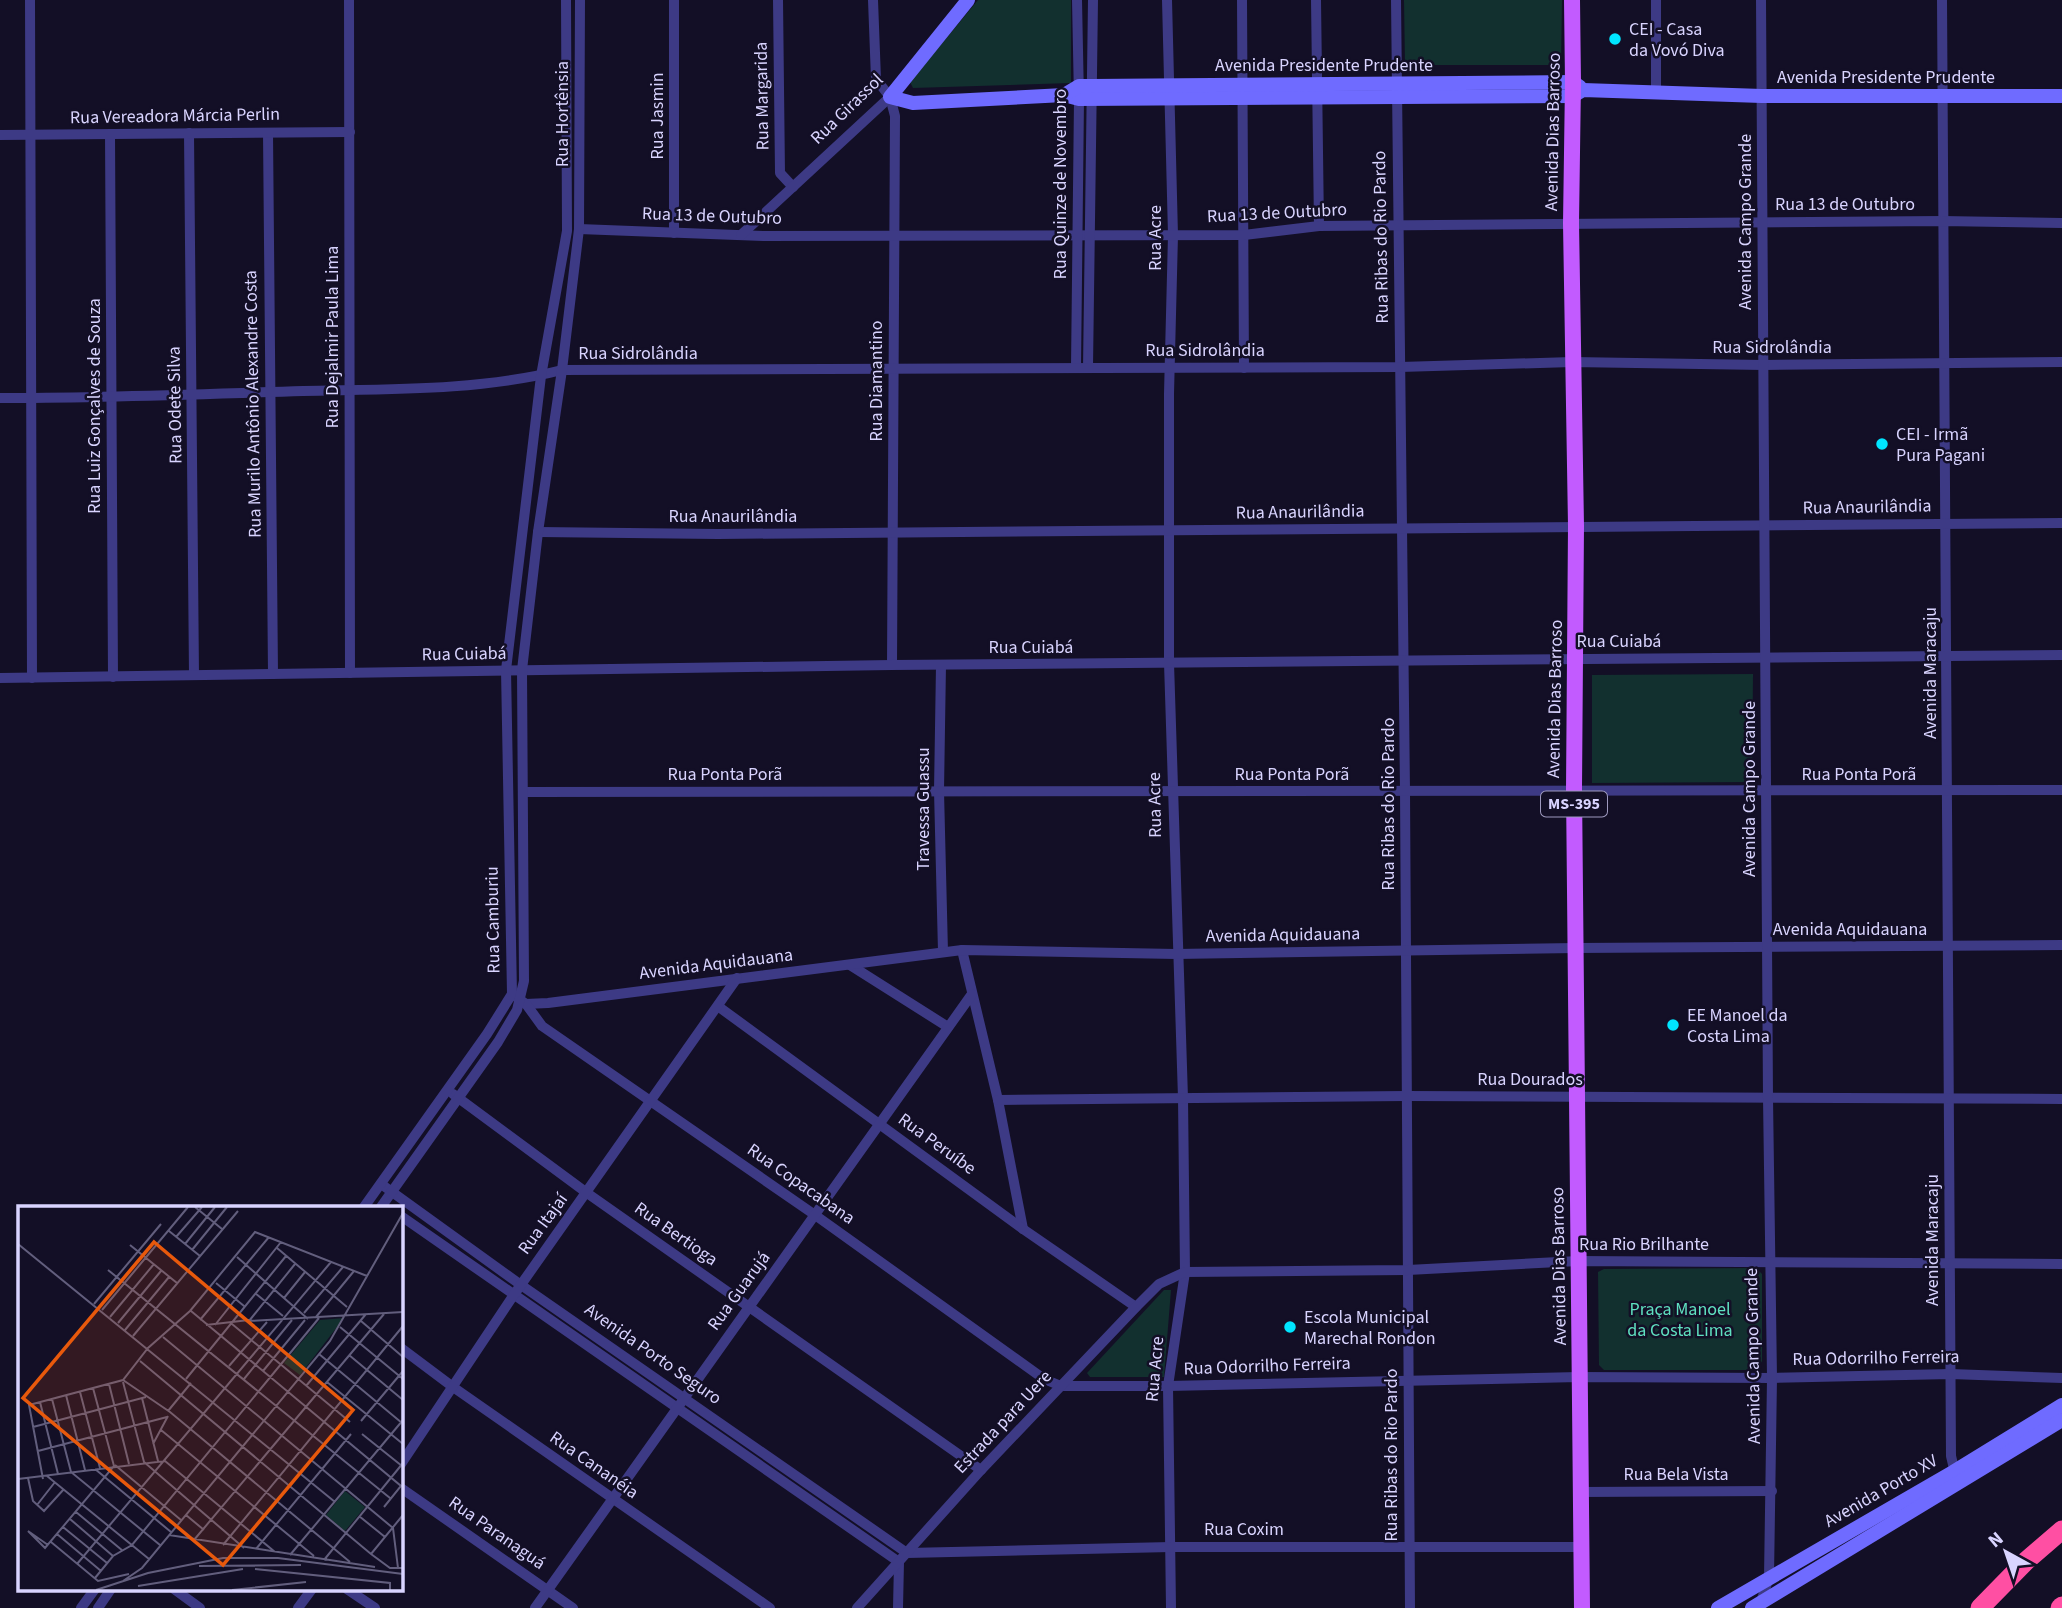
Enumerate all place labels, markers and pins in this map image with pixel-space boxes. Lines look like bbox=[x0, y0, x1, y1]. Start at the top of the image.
place label: CEI - Casa da Vovó Diva bbox=[1629, 17, 1725, 63]
marker: CEI - Casa da Vovó Diva bbox=[1607, 31, 1623, 47]
place label: CEI - Irmã Pura Pagani bbox=[1896, 422, 1985, 468]
marker: CEI - Irmã Pura Pagani bbox=[1874, 436, 1890, 452]
place label: EE Manoel da Costa Lima bbox=[1687, 1003, 1788, 1049]
marker: EE Manoel da Costa Lima bbox=[1665, 1017, 1681, 1033]
place label: Escola Municipal Marechal Rondon bbox=[1304, 1305, 1436, 1351]
marker: Escola Municipal Marechal Rondon bbox=[1282, 1319, 1298, 1335]

